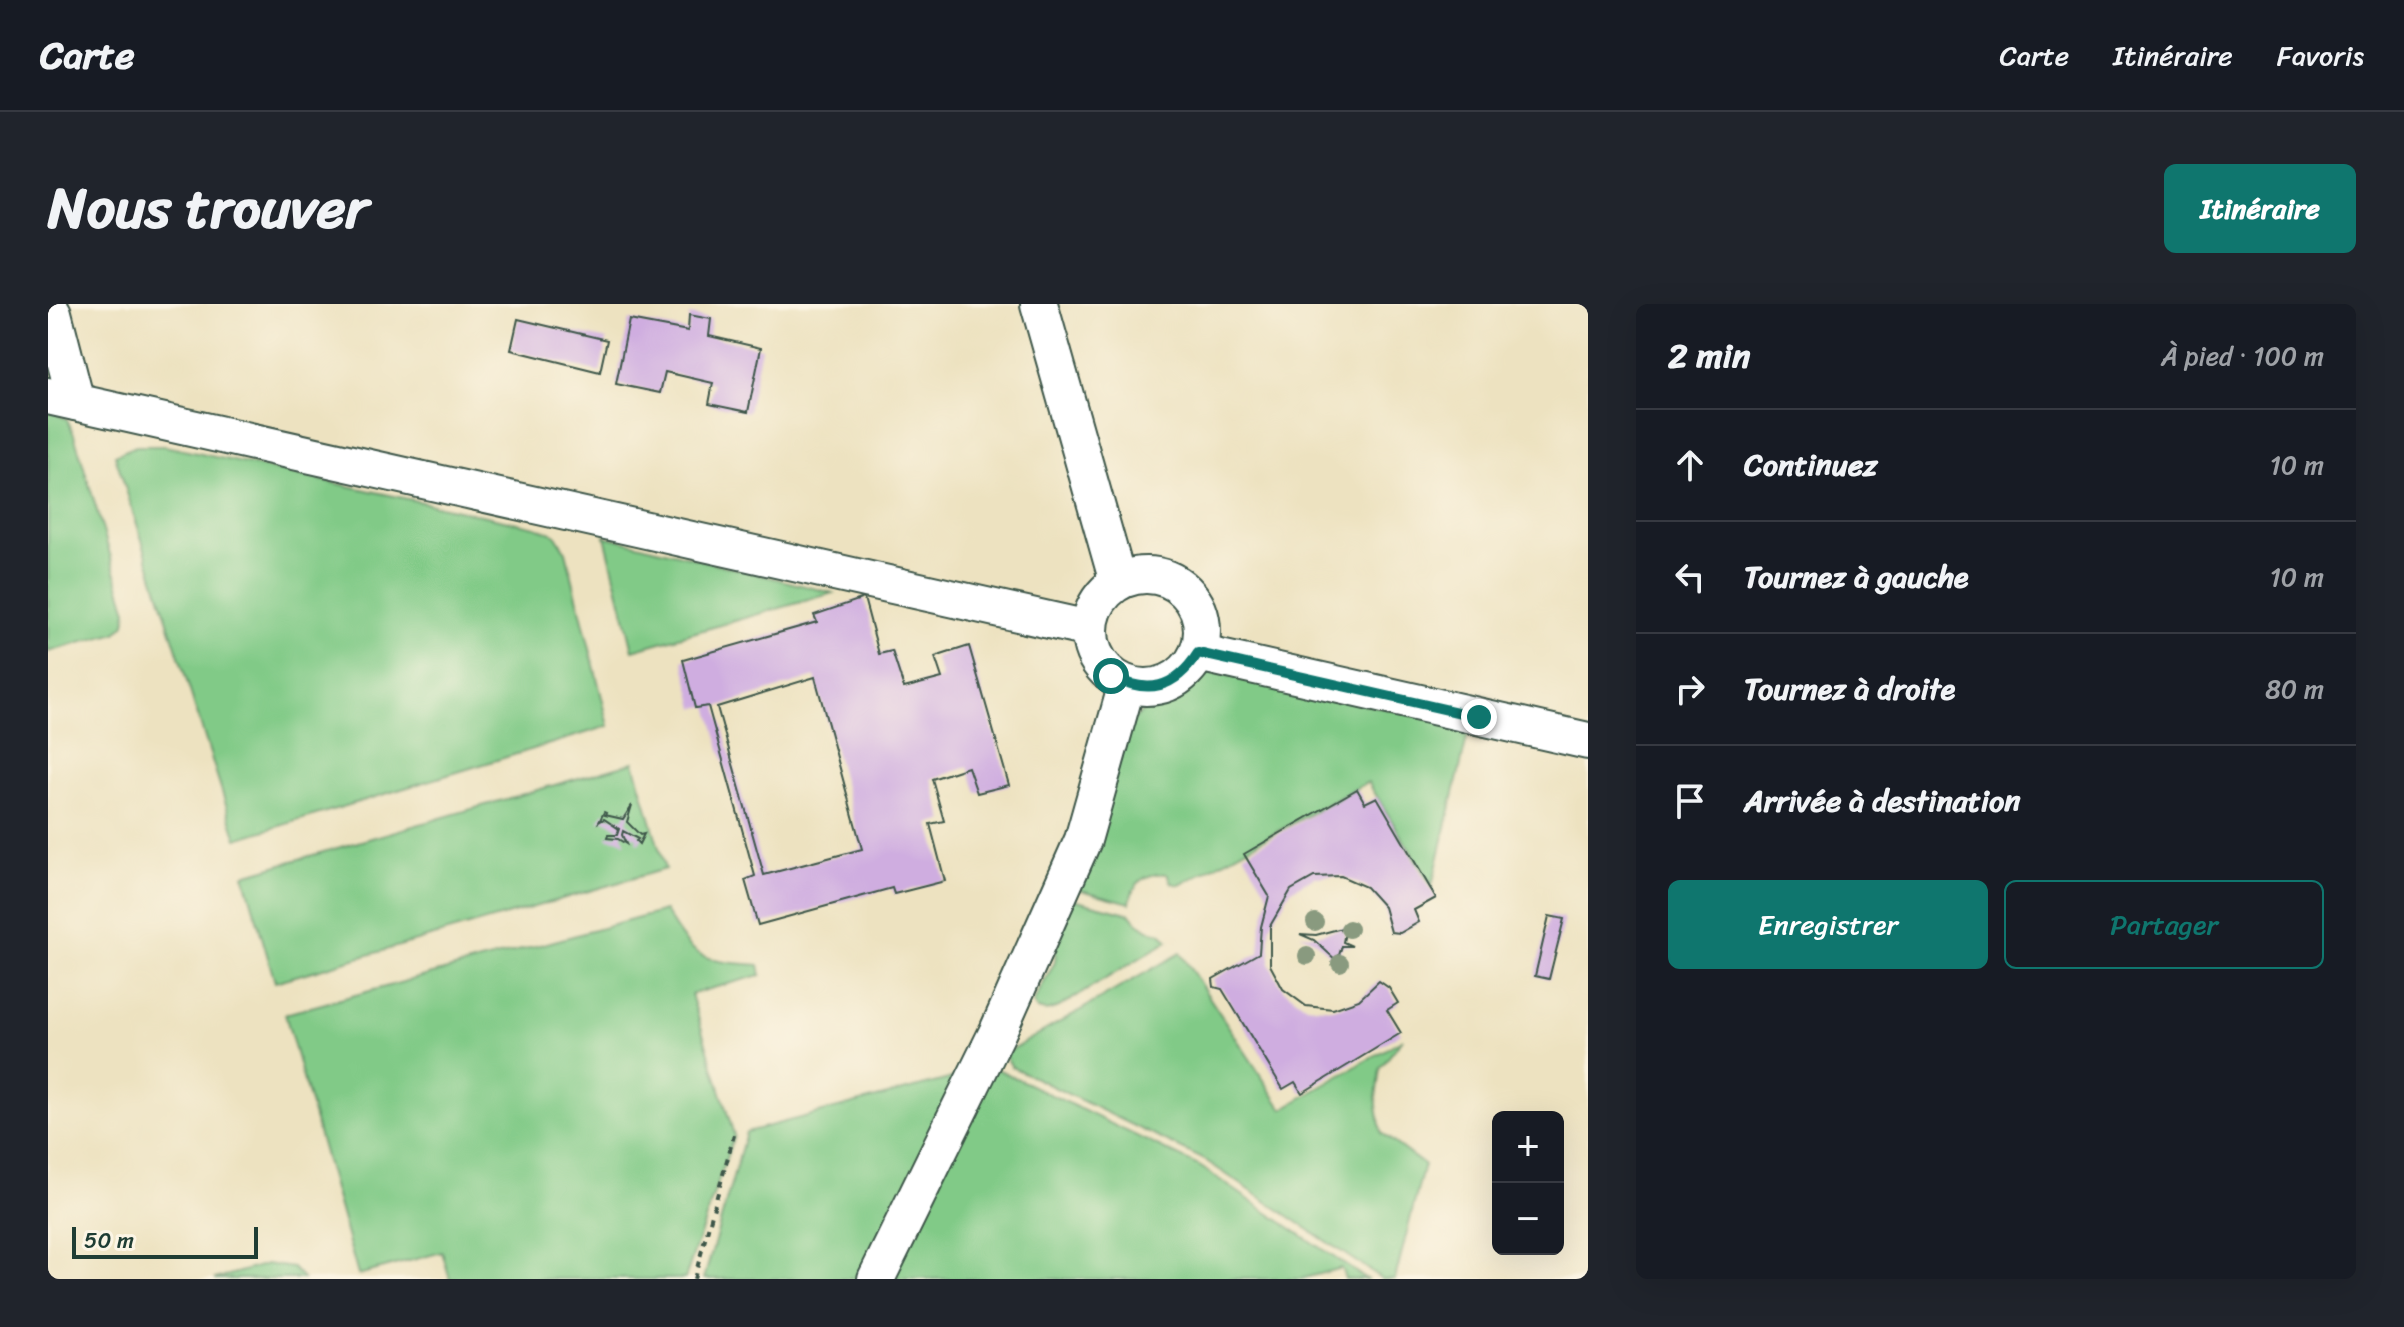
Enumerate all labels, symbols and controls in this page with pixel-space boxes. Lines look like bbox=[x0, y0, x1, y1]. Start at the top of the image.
text: Carte bbox=[40, 22, 135, 89]
text: Carte bbox=[1999, 31, 2069, 80]
text: Itinéraire bbox=[2113, 31, 2233, 80]
text: Favoris bbox=[2277, 31, 2364, 80]
text: Nous trouver bbox=[48, 159, 369, 258]
button: Itinéraire bbox=[2164, 164, 2356, 253]
text: 2 min bbox=[1668, 326, 1750, 386]
text: À pied · 100 m bbox=[2161, 333, 2324, 379]
text: Continuez bbox=[1744, 438, 1878, 492]
text: 10 m bbox=[2270, 442, 2324, 488]
icon: ahead bbox=[1668, 443, 1712, 487]
text: Tournez à gauche bbox=[1744, 550, 1969, 604]
text: 10 m bbox=[2270, 554, 2324, 600]
icon: left bbox=[1668, 555, 1712, 599]
route start bbox=[1093, 658, 1129, 694]
text: Tournez à droite bbox=[1744, 662, 1955, 716]
text: 80 m bbox=[2265, 666, 2324, 712]
icon: right bbox=[1668, 667, 1712, 711]
route end bbox=[1461, 699, 1497, 735]
text: Arrivée à destination bbox=[1744, 774, 2021, 828]
icon: arrive bbox=[1668, 779, 1712, 823]
button: Enregistrer bbox=[1668, 880, 1988, 969]
button: Partager bbox=[2004, 880, 2324, 969]
map controls bbox=[1492, 1111, 1564, 1255]
button: + bbox=[1492, 1111, 1564, 1183]
button: − bbox=[1492, 1183, 1564, 1255]
text: 50 m bbox=[84, 1221, 134, 1260]
scale bar bbox=[72, 1223, 258, 1259]

